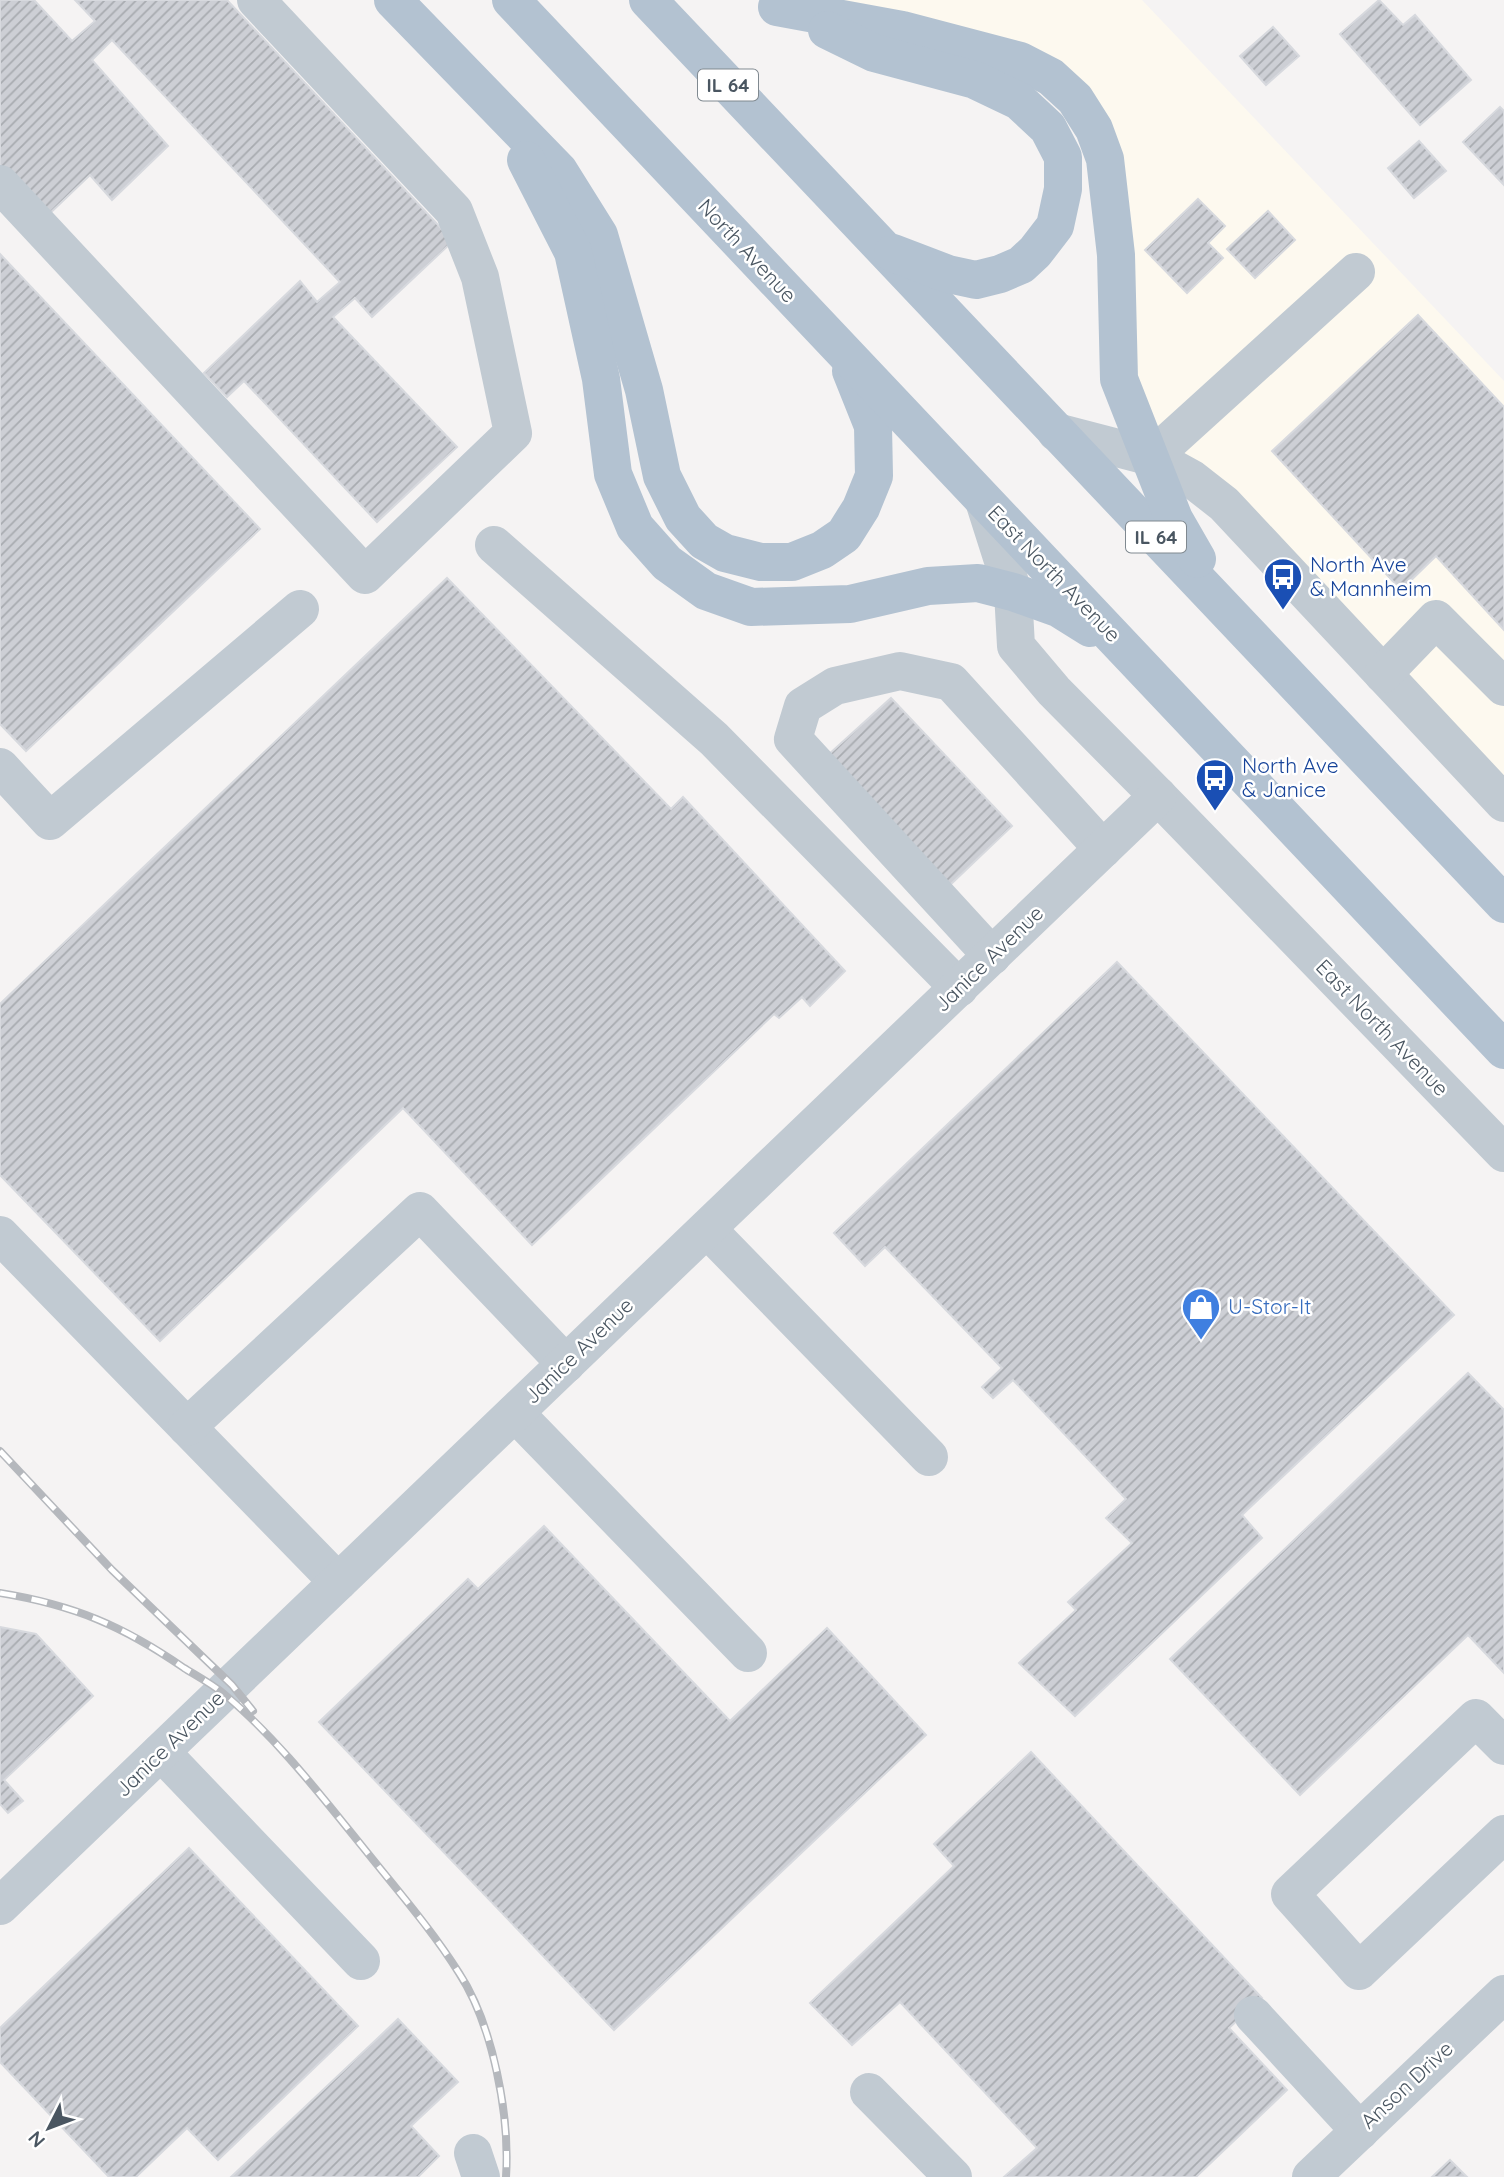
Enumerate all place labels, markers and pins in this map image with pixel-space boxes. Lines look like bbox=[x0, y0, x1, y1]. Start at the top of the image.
place label: North Ave & Mannheim bbox=[1310, 551, 1432, 601]
bus stop icon: North Ave & Mannheim bbox=[1262, 556, 1304, 611]
place label: North Ave & Janice bbox=[1242, 752, 1339, 802]
bus stop icon: North Ave & Janice bbox=[1194, 757, 1236, 812]
shop icon: U-Stor-It bbox=[1180, 1286, 1222, 1341]
place label: U-Stor-It bbox=[1228, 1293, 1311, 1319]

